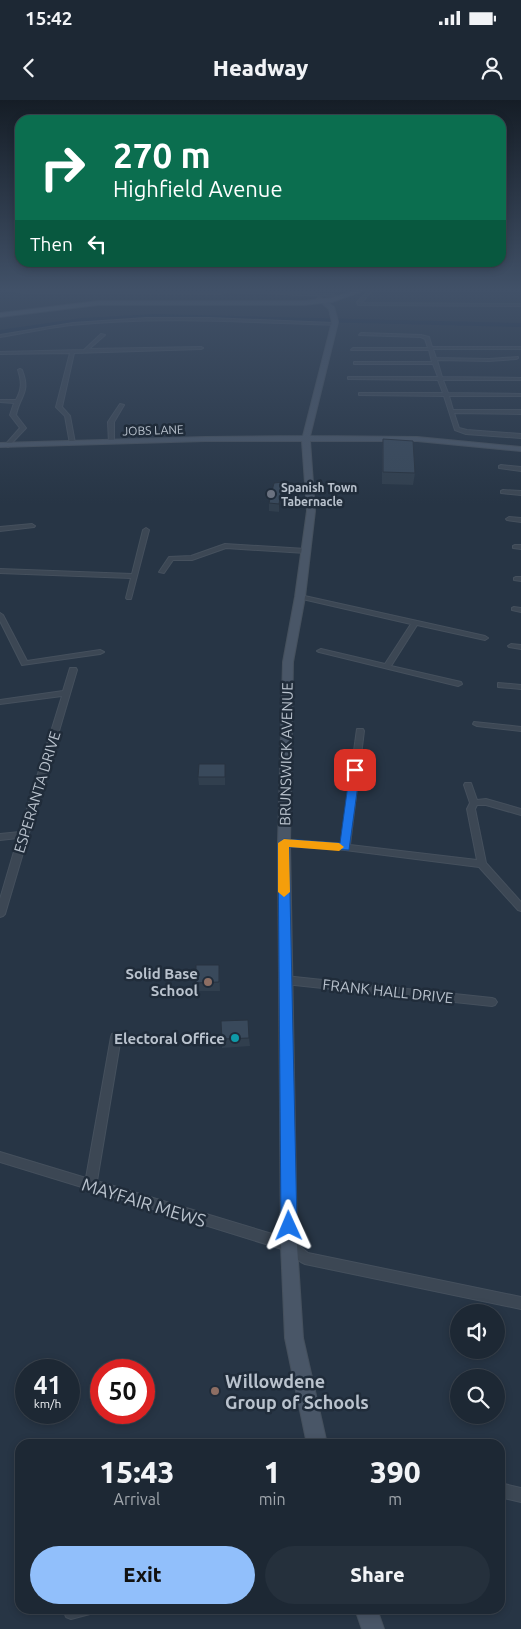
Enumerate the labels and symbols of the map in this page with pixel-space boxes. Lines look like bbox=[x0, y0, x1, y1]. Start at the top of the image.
street label: JOBS LANE bbox=[122, 422, 184, 438]
place label: Spanish Town Tabernacle bbox=[281, 481, 357, 508]
marker: Spanish Town Tabernacle bbox=[265, 488, 277, 500]
street label: BRUNSWICK AVENUE bbox=[276, 682, 296, 826]
street label: ESPERANTA DRIVE bbox=[10, 729, 64, 855]
pin bbox=[334, 749, 376, 791]
place label: Solid Base School bbox=[125, 965, 198, 999]
marker: Solid Base School bbox=[202, 976, 214, 988]
street label: FRANK HALL DRIVE bbox=[322, 976, 454, 1006]
place label: Electoral Office bbox=[114, 1030, 225, 1047]
marker: Electoral Office bbox=[229, 1032, 241, 1044]
street label: MAYFAIR MEWS bbox=[79, 1174, 209, 1230]
position arrow bbox=[262, 1199, 314, 1251]
speed limit sign: 50 bbox=[90, 1359, 155, 1424]
place label: Willowdene Group of Schools bbox=[225, 1371, 369, 1412]
marker: Willowdene Group of Schools bbox=[209, 1385, 221, 1397]

